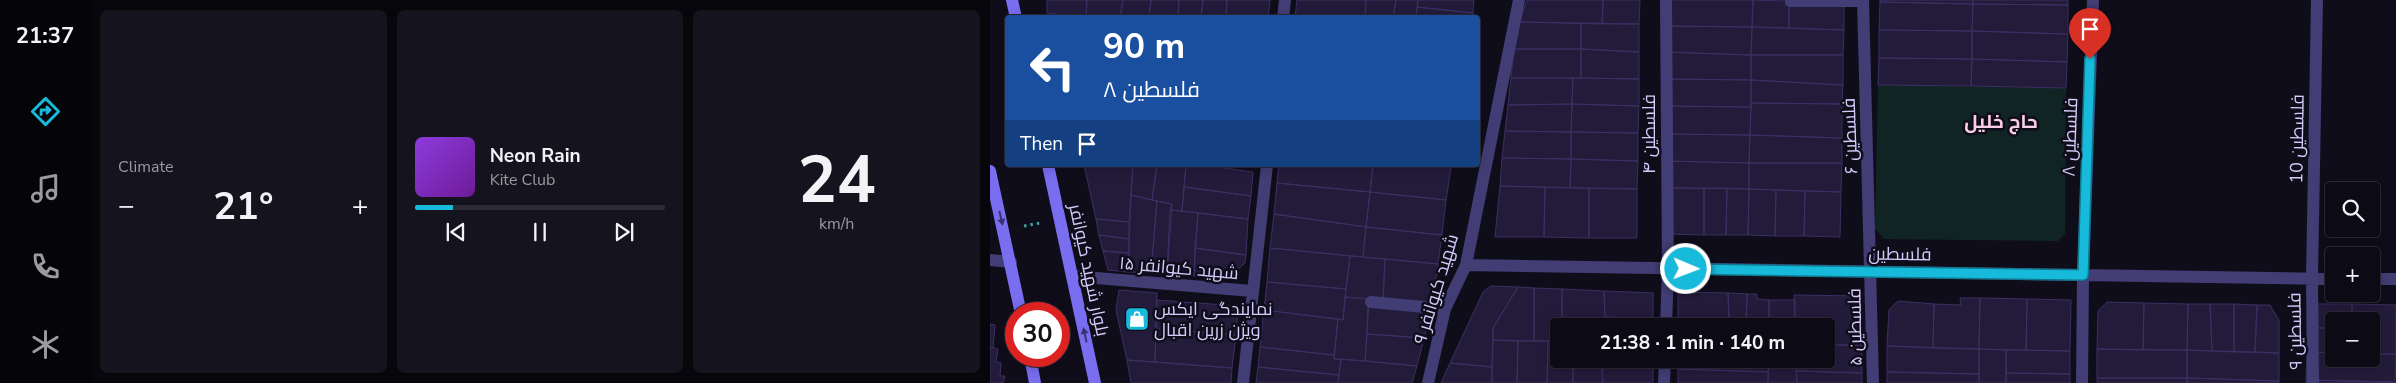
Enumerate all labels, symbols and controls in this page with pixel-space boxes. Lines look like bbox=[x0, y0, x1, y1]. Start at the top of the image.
pin bbox=[2069, 8, 2111, 59]
icon: arrive bbox=[2076, 15, 2104, 43]
text: 21:37 bbox=[16, 21, 74, 51]
text: 90 m bbox=[1103, 23, 1185, 70]
icon: left bbox=[1020, 35, 1085, 100]
text: فلسطین ۸ bbox=[1103, 75, 1200, 105]
icon: directions bbox=[28, 94, 63, 129]
street label: فلسطین ۴ bbox=[1637, 94, 1661, 174]
street label: فلسطین 10 bbox=[2284, 94, 2310, 184]
street label: فلسطین ۶ bbox=[1837, 97, 1863, 175]
street label: فلسطین ۸ bbox=[2057, 97, 2083, 177]
district label: حاج خلیل bbox=[1964, 109, 2038, 135]
icon: arrive bbox=[1073, 130, 1101, 158]
text: Then bbox=[1020, 131, 1063, 157]
text: 24 bbox=[798, 136, 876, 225]
text: Neon Rain bbox=[490, 143, 581, 169]
text: Climate bbox=[118, 156, 173, 178]
text: Kite Club bbox=[490, 169, 555, 191]
icon: music bbox=[28, 171, 63, 206]
text: 21° bbox=[213, 181, 273, 232]
map controls bbox=[2325, 182, 2380, 367]
button: search bbox=[2325, 182, 2380, 237]
text: − bbox=[118, 187, 135, 225]
text: + bbox=[352, 187, 369, 225]
street label: بلوار شهید کیوانفر bbox=[1063, 201, 1115, 338]
one-way arrow bbox=[997, 211, 1005, 226]
text: km/h bbox=[819, 213, 854, 235]
icon: previous bbox=[442, 218, 470, 246]
icon: pause bbox=[526, 218, 554, 246]
icon: next bbox=[610, 218, 638, 246]
street label: شهید کیوانفر ۹ bbox=[1408, 231, 1464, 347]
street label: فلسطین bbox=[1868, 241, 1932, 267]
position arrow bbox=[1659, 242, 1711, 294]
button: + bbox=[2325, 247, 2380, 302]
icon: phone bbox=[28, 249, 63, 284]
street label: شهید کیوانفر ۱۵ bbox=[1118, 251, 1240, 285]
street label: فلسطین ۵ bbox=[1842, 288, 1868, 366]
street label: فلسطین ۹ bbox=[2282, 292, 2308, 370]
place label: نمایندگی ایکس ویژن زرین اقبال bbox=[1154, 297, 1273, 342]
speed limit sign: 30 bbox=[1005, 302, 1070, 367]
shop icon: نمایندگی ایکس ویژن زرین اقبال bbox=[1124, 306, 1150, 332]
button: − bbox=[2325, 312, 2380, 367]
icon: climate bbox=[28, 327, 63, 362]
one-way arrow bbox=[1081, 328, 1089, 343]
text: 21:38 · 1 min · 140 m bbox=[1600, 330, 1785, 356]

